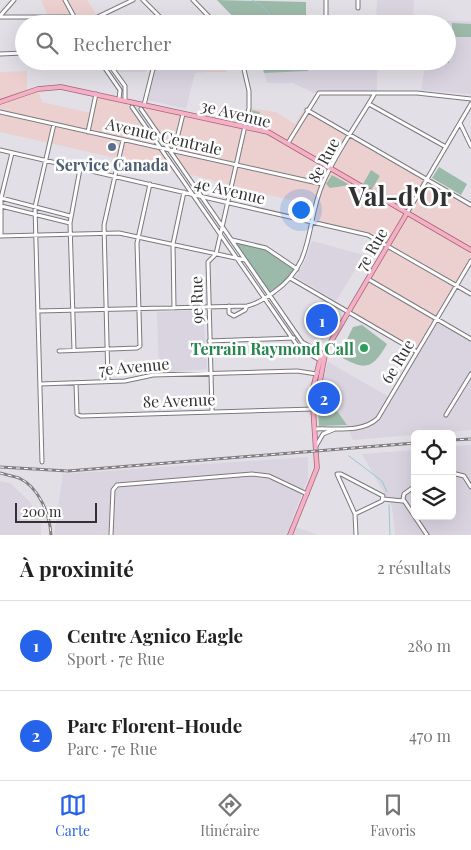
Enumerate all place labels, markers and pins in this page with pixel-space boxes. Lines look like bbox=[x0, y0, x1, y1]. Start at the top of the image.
marker: Service Canada bbox=[106, 141, 118, 153]
place label: Service Canada bbox=[55, 154, 169, 175]
pin: 1 bbox=[306, 301, 338, 339]
place label: Terrain Raymond Call bbox=[190, 338, 354, 359]
marker: Terrain Raymond Call bbox=[358, 342, 370, 354]
pin: 2 bbox=[308, 379, 340, 417]

